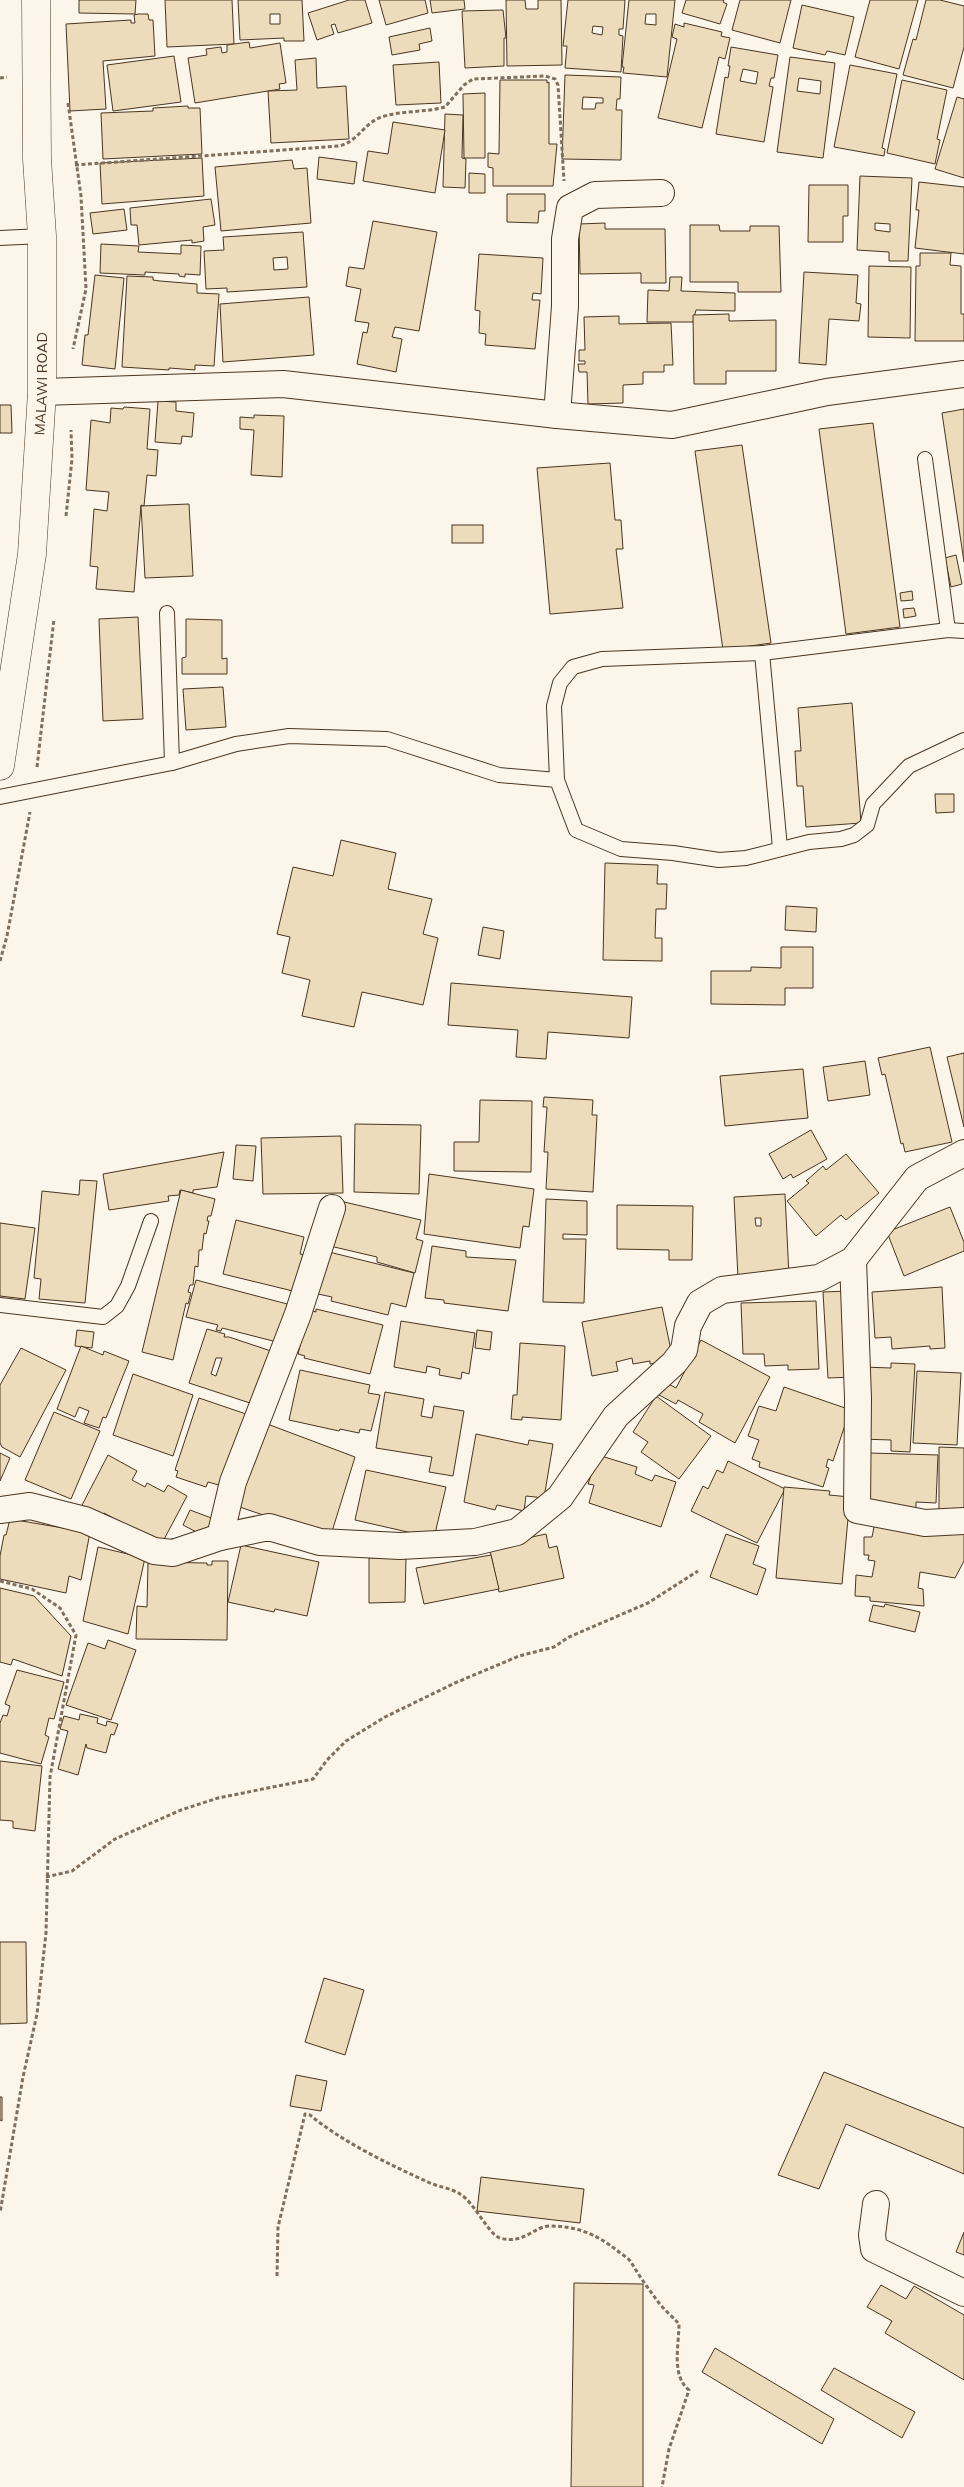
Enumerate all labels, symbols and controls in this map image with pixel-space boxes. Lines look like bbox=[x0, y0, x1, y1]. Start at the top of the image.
street label: MALAWI ROAD bbox=[30, 332, 51, 436]

